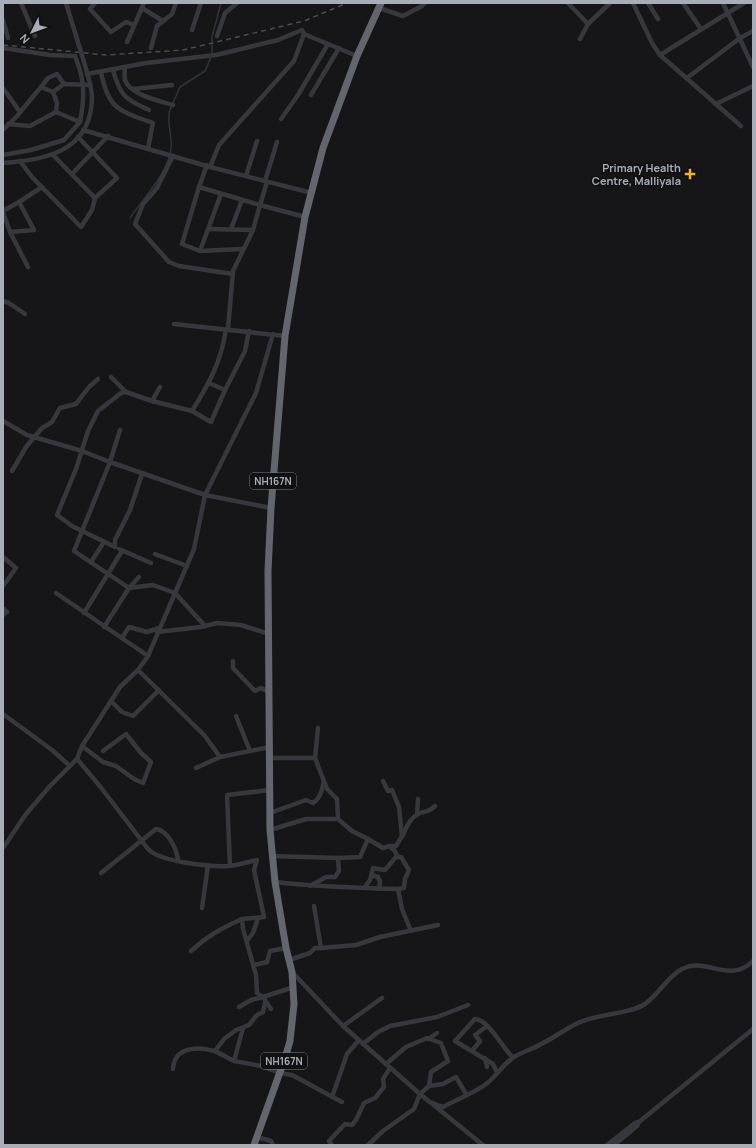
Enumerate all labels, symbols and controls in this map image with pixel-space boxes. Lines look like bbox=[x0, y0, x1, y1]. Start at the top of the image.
north arrow bbox=[12, 12, 52, 52]
text: N bbox=[16, 31, 32, 47]
place label: Primary Health Centre, Malliyala bbox=[592, 160, 681, 188]
marker: Primary Health Centre, Malliyala bbox=[684, 168, 696, 180]
road number: NH167N bbox=[250, 473, 296, 489]
road number: NH167N bbox=[261, 1053, 307, 1069]

